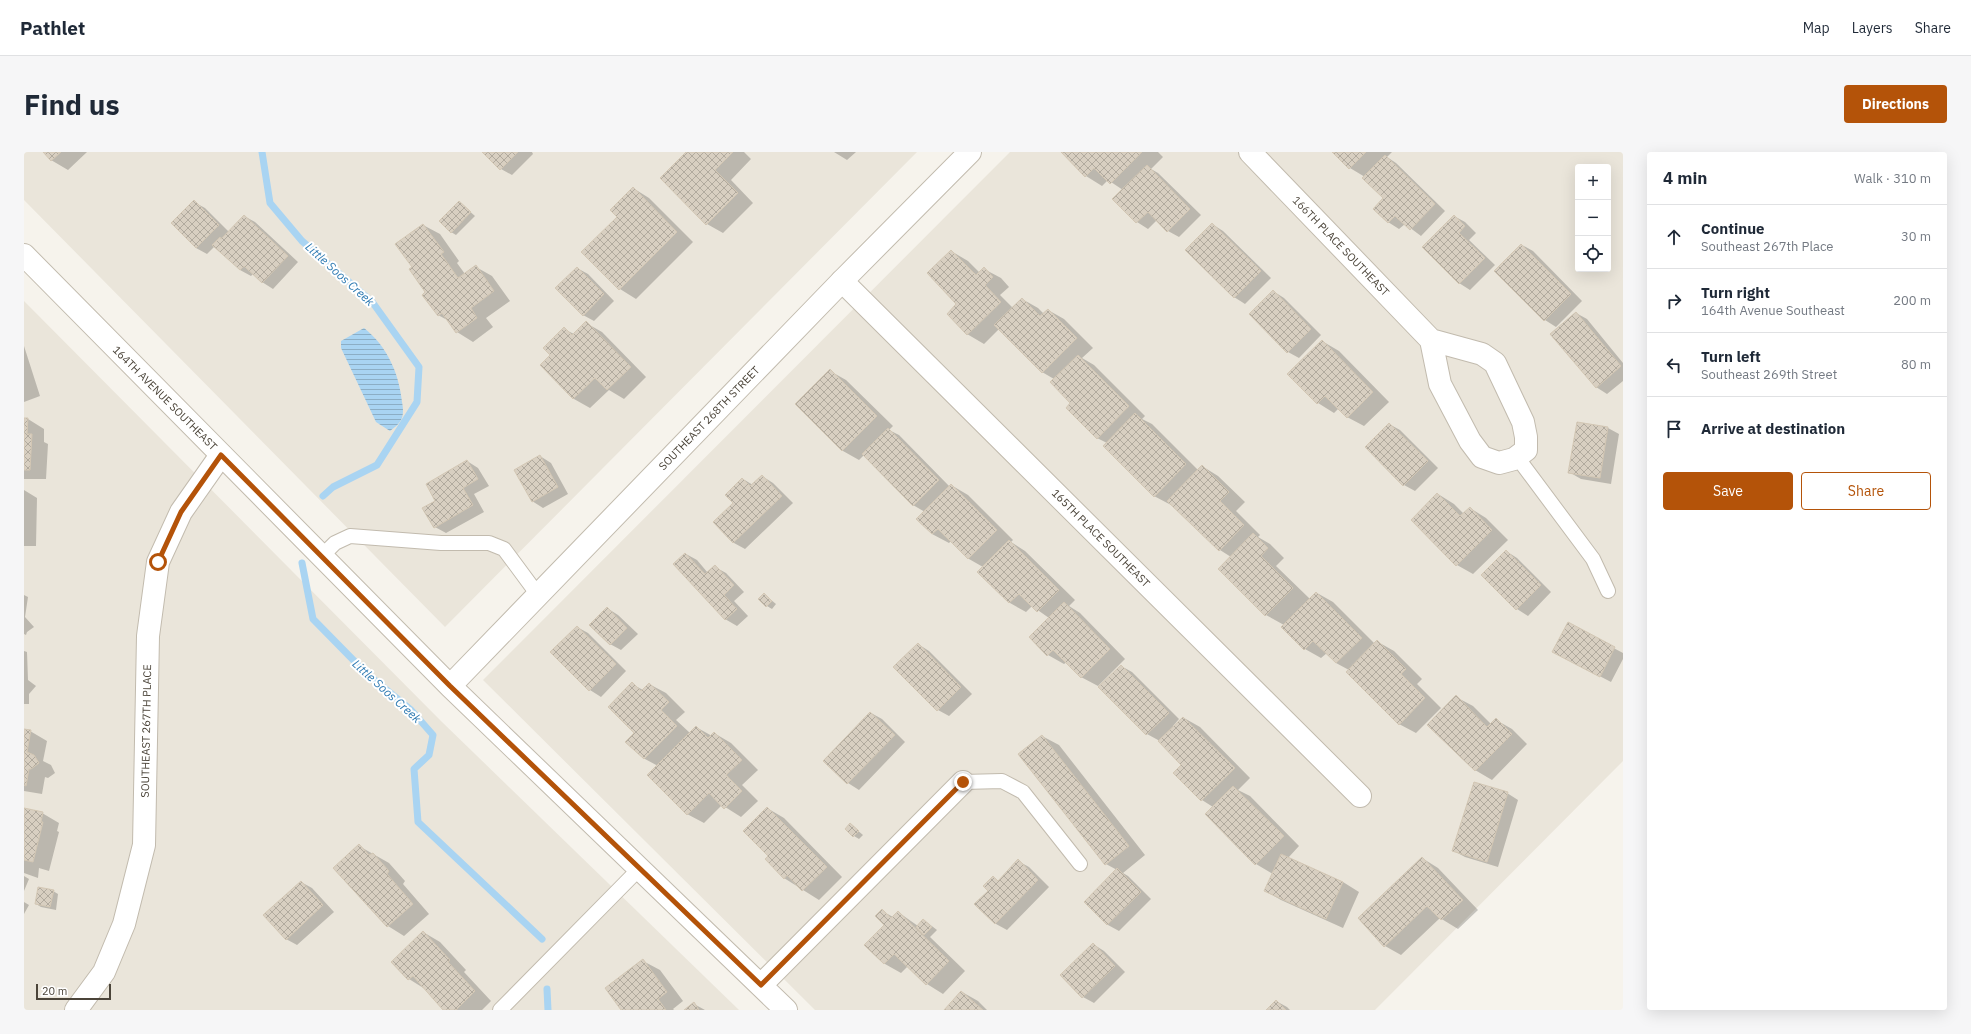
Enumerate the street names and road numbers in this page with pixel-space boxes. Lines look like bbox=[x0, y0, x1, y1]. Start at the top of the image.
street label: 166TH PLACE SOUTHEAST bbox=[1290, 193, 1393, 299]
street label: 164TH AVENUE SOUTHEAST bbox=[110, 343, 221, 454]
street label: SOUTHEAST 268TH STREET bbox=[656, 362, 763, 473]
street label: 165TH PLACE SOUTHEAST bbox=[1049, 486, 1154, 591]
street label: SOUTHEAST 267TH PLACE bbox=[138, 664, 154, 798]

